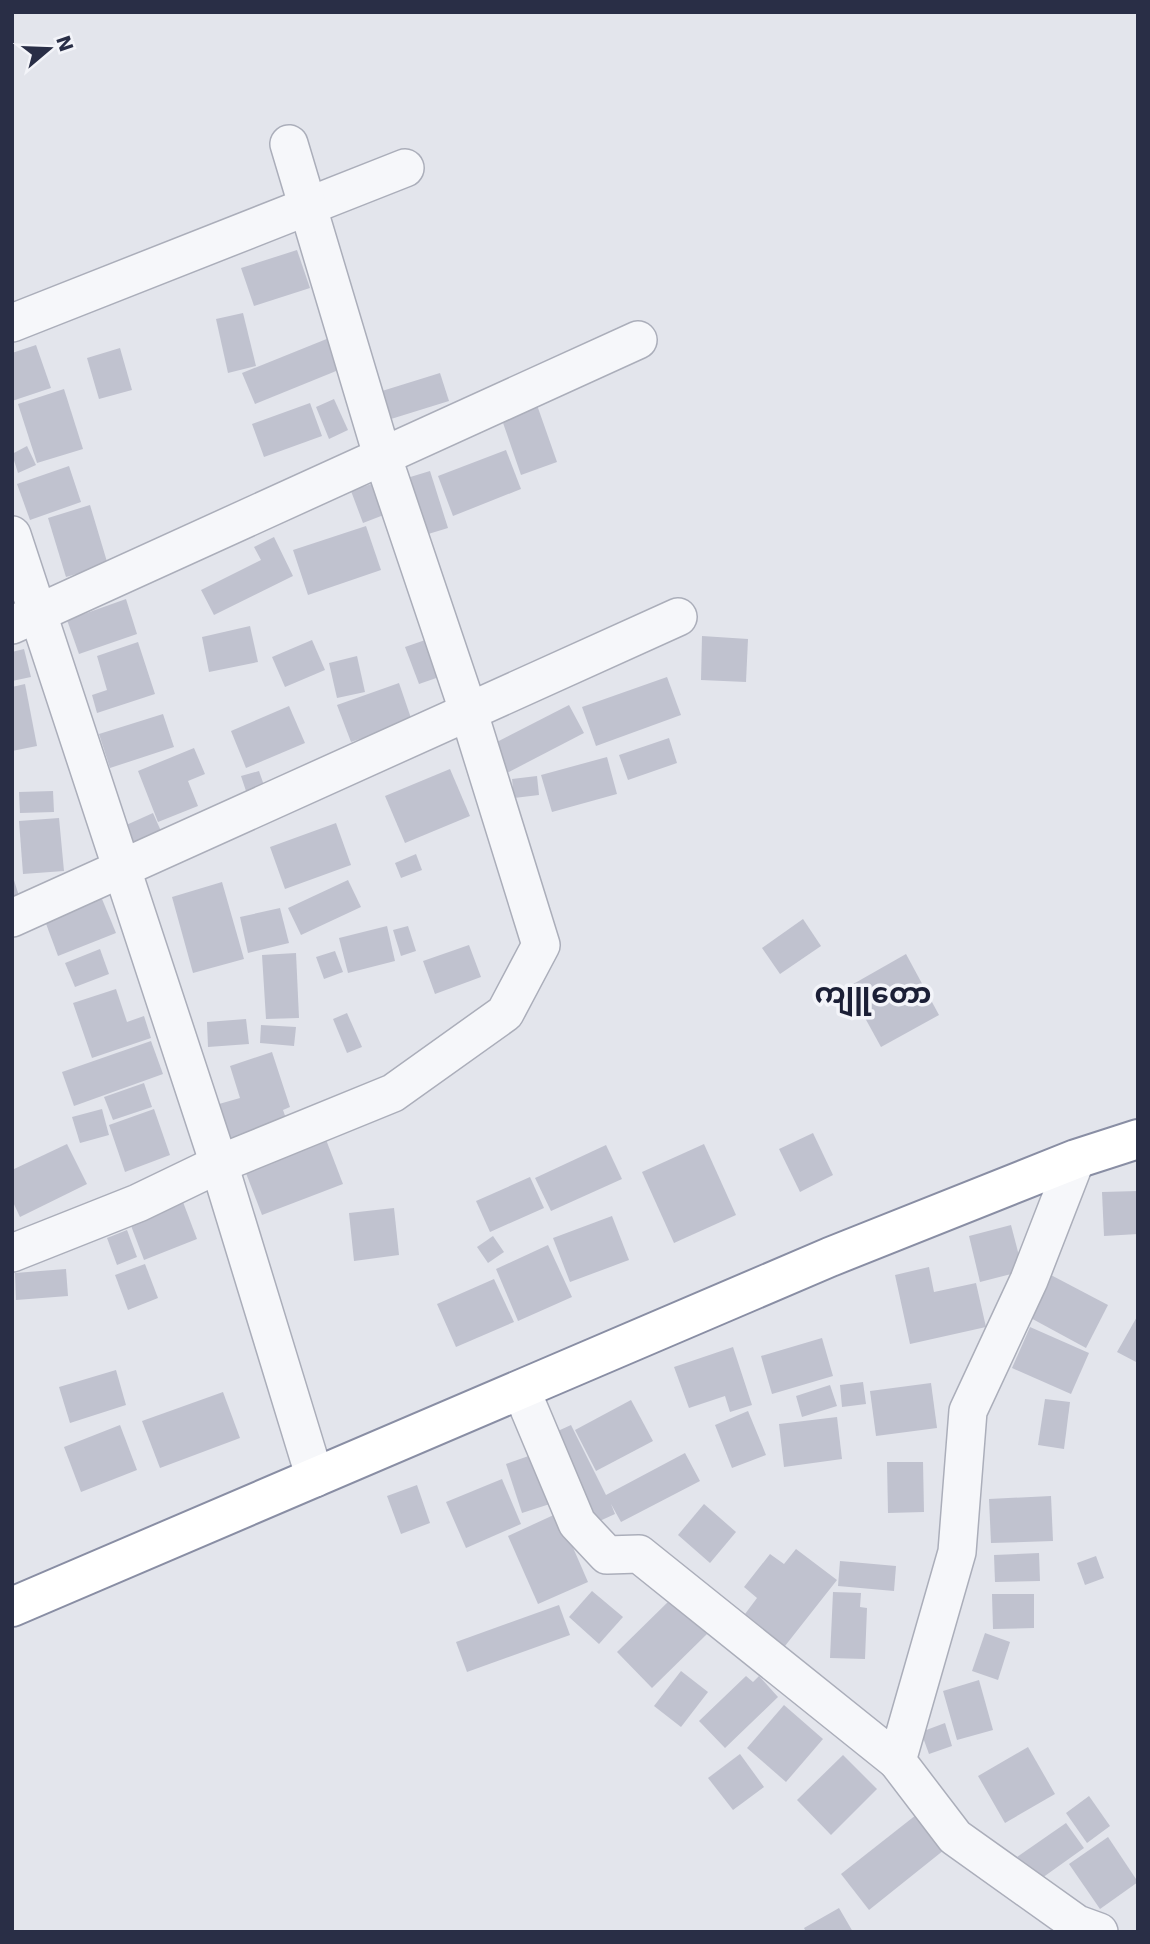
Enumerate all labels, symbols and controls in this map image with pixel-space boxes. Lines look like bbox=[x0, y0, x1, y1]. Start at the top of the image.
north arrow bbox=[14, 14, 84, 84]
text: N bbox=[52, 32, 78, 55]
district label: ကျူတော bbox=[814, 977, 932, 1017]

